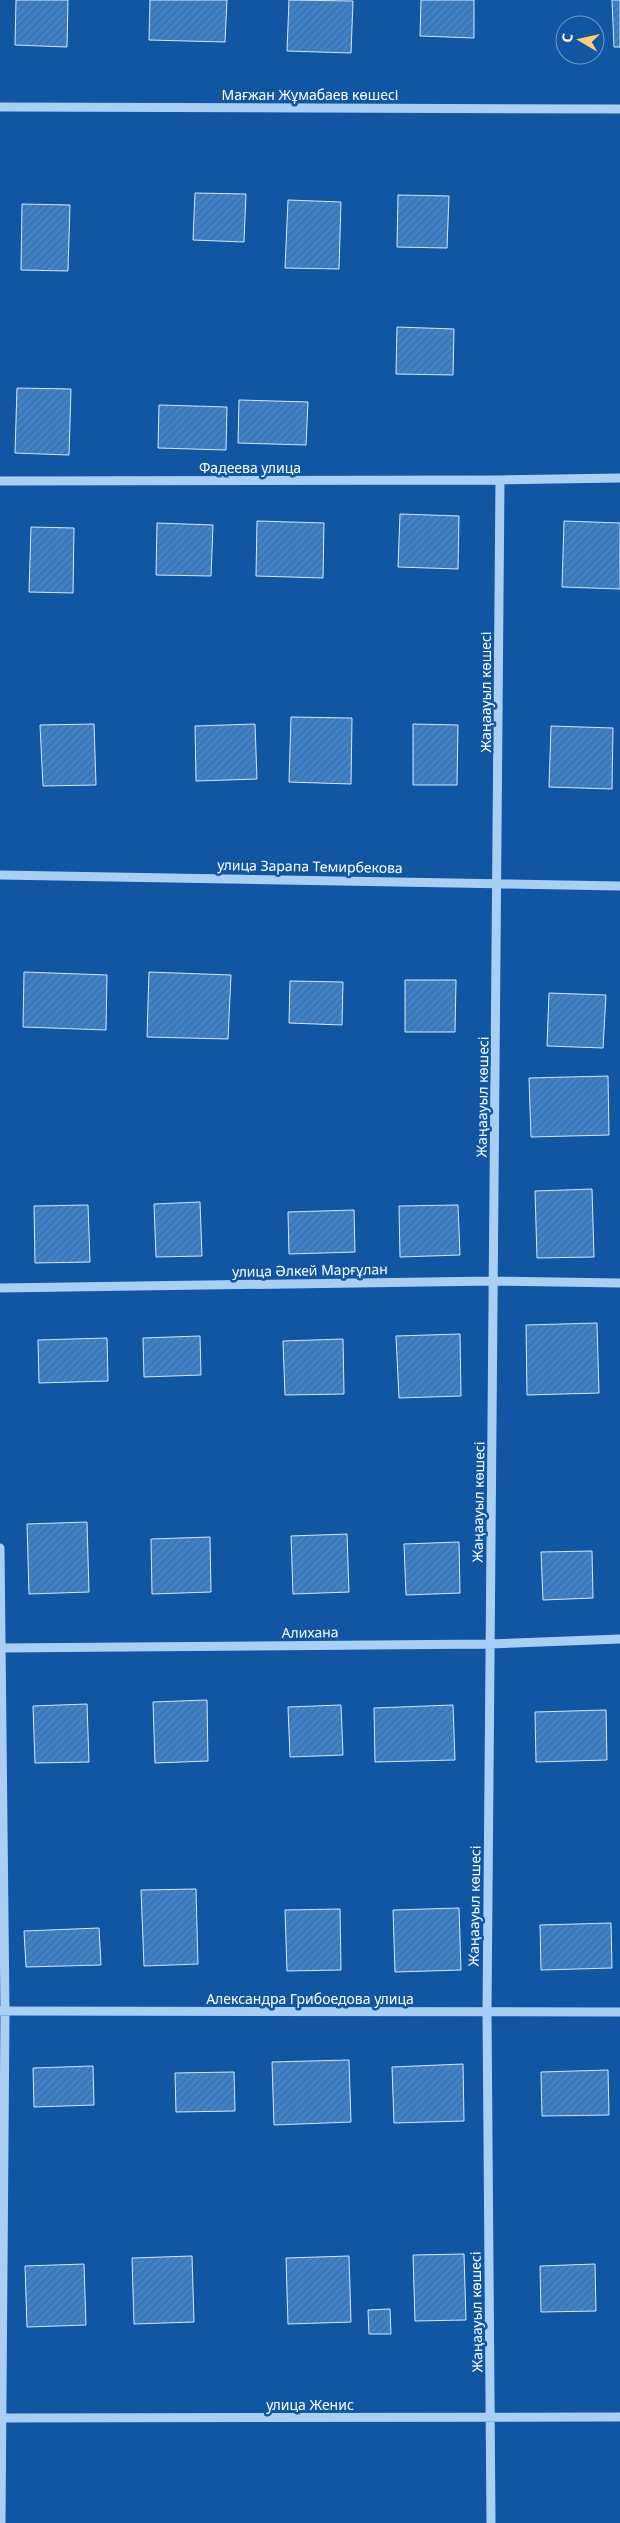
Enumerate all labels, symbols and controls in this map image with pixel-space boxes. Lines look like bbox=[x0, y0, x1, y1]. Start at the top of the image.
north arrow bbox=[555, 15, 605, 65]
text: С bbox=[557, 32, 577, 44]
street label: Мағжан Жұмабаев көшесі bbox=[221, 85, 399, 104]
street label: Фадеева улица bbox=[199, 458, 301, 477]
street label: Жаңаауыл көшесі bbox=[476, 632, 495, 752]
street label: улица Зарапа Темирбекова bbox=[217, 855, 403, 877]
street label: Жаңаауыл көшесі bbox=[471, 1036, 493, 1158]
street label: улица Әлкей Марғұлан bbox=[232, 1259, 388, 1281]
street label: Жаңаауыл көшесі bbox=[467, 1441, 489, 1563]
street label: Алихана bbox=[281, 1622, 339, 1642]
street label: Жаңаауыл көшесі bbox=[463, 1845, 485, 1967]
street label: Александра Грибоедова улица bbox=[206, 1989, 414, 2008]
street label: Жаңаауыл көшесі bbox=[465, 2251, 487, 2373]
street label: улица Женис bbox=[266, 2395, 354, 2414]

